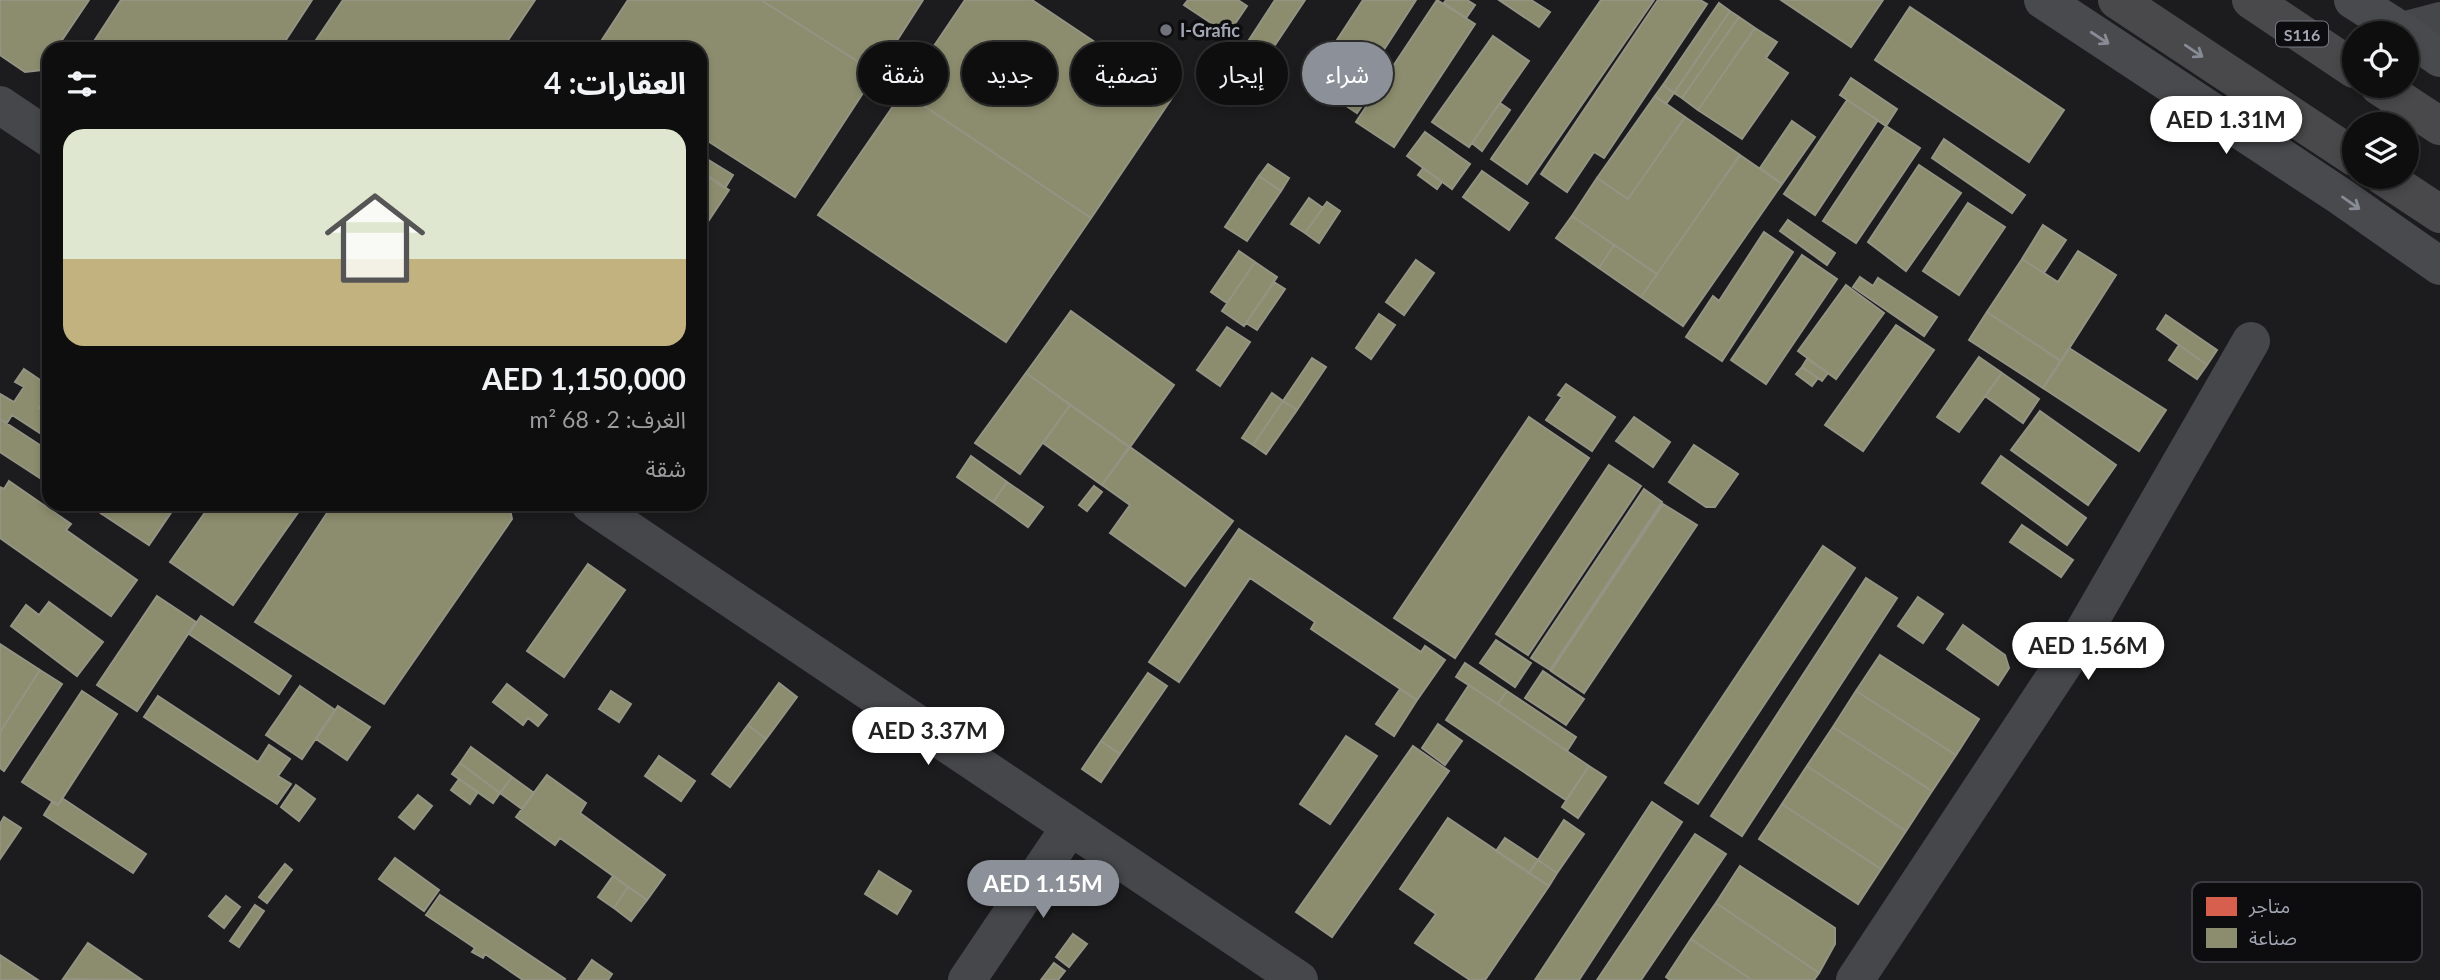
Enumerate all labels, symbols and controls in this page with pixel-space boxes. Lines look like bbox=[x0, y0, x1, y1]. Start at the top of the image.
place label: I-Grafic bbox=[1180, 19, 1240, 41]
map controls bbox=[2342, 21, 2419, 189]
button: locate bbox=[2342, 21, 2419, 98]
marker: I-Grafic bbox=[1158, 22, 1174, 38]
road number: S116 bbox=[2276, 22, 2328, 46]
one-way arrow bbox=[2089, 31, 2109, 45]
chip: شقة bbox=[858, 42, 948, 105]
chip: جديد bbox=[962, 42, 1057, 105]
chip: تصفية bbox=[1071, 42, 1182, 105]
chip: إيجار bbox=[1196, 42, 1288, 105]
chip: شراء bbox=[1302, 42, 1393, 105]
one-way arrow bbox=[2184, 44, 2203, 58]
text: العقارات: 4 bbox=[544, 64, 686, 100]
icon: filters bbox=[63, 65, 101, 103]
pin: AED 1.31M bbox=[2146, 96, 2306, 156]
text: AED 1.31M bbox=[2166, 105, 2286, 133]
button: layers bbox=[2342, 112, 2419, 189]
icon: home bbox=[312, 175, 438, 301]
one-way arrow bbox=[2341, 196, 2360, 210]
text: AED 1,150,000 bbox=[482, 360, 686, 396]
text: الغرف: 2 · 68 m² bbox=[530, 405, 686, 433]
text: شقة bbox=[645, 454, 686, 482]
pin: AED 1.56M bbox=[2008, 622, 2168, 682]
text: AED 1.56M bbox=[2028, 631, 2148, 659]
pin: AED 3.37M bbox=[848, 708, 1008, 767]
text: AED 3.37M bbox=[868, 716, 988, 744]
pin: AED 1.15M bbox=[963, 860, 1123, 920]
text: AED 1.15M bbox=[983, 869, 1103, 897]
legend bbox=[2192, 882, 2422, 962]
text: متاجر bbox=[2248, 894, 2290, 918]
text: صناعة bbox=[2249, 926, 2297, 949]

